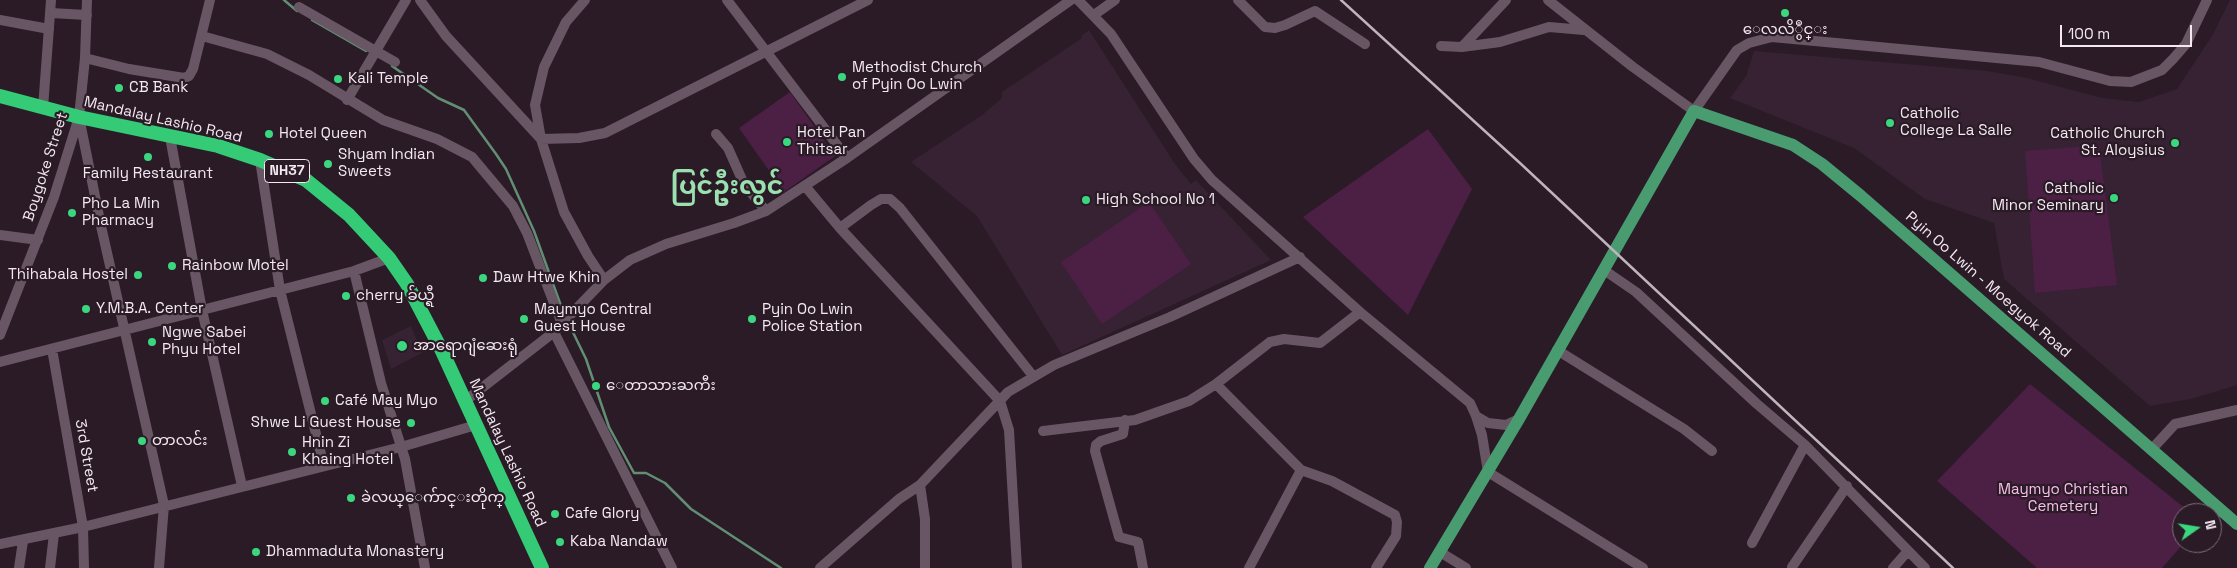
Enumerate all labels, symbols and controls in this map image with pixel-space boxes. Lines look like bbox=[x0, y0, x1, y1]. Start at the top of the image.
marker: ေလလိွဳင္း bbox=[1779, 7, 1791, 19]
scale bar bbox=[2062, 15, 2194, 47]
place label: ေလလိွဳင္း bbox=[1743, 21, 1827, 39]
text: 100 m bbox=[2068, 24, 2110, 43]
place label: Methodist Church of Pyin Oo Lwin bbox=[852, 59, 982, 94]
place label: Kali Temple bbox=[348, 70, 428, 88]
marker: Methodist Church of Pyin Oo Lwin bbox=[836, 71, 848, 83]
marker: Kali Temple bbox=[332, 73, 344, 85]
place label: CB Bank bbox=[129, 79, 188, 97]
marker: CB Bank bbox=[113, 82, 125, 94]
street label: Mandalay Lashio Road bbox=[82, 93, 244, 147]
place label: Catholic College La Salle bbox=[1900, 105, 2012, 140]
street label: Boygoke Street bbox=[20, 110, 72, 224]
marker: Catholic College La Salle bbox=[1884, 117, 1896, 129]
place label: Hotel Pan Thitsar bbox=[797, 124, 866, 159]
place label: Hotel Queen bbox=[279, 125, 367, 143]
place label: Catholic Church St. Aloysius bbox=[2050, 125, 2165, 160]
marker: Hotel Queen bbox=[263, 128, 275, 140]
marker: Hotel Pan Thitsar bbox=[781, 136, 793, 148]
marker: Catholic Church St. Aloysius bbox=[2169, 137, 2181, 149]
place label: Shyam Indian Sweets bbox=[338, 146, 435, 181]
marker: Family Restaurant bbox=[142, 151, 154, 163]
marker: Shyam Indian Sweets bbox=[322, 158, 334, 170]
road number: NH37 bbox=[264, 160, 310, 182]
place label: Family Restaurant bbox=[83, 165, 213, 183]
district label: ပြင်ဦးလွင် bbox=[671, 172, 783, 202]
place label: Catholic Minor Seminary bbox=[1992, 180, 2104, 215]
place label: High School No 1 bbox=[1096, 191, 1215, 209]
marker: Catholic Minor Seminary bbox=[2108, 192, 2120, 204]
marker: High School No 1 bbox=[1080, 194, 1092, 206]
place label: Pho La Min Pharmacy bbox=[82, 195, 160, 230]
marker: Pho La Min Pharmacy bbox=[66, 207, 78, 219]
street label: Pyin Oo Lwin - Moegyok Road bbox=[1902, 208, 2074, 362]
place label: Rainbow Motel bbox=[182, 257, 289, 275]
marker: Rainbow Motel bbox=[166, 260, 178, 272]
place label: Thihabala Hostel bbox=[8, 266, 128, 284]
marker: Thihabala Hostel bbox=[132, 269, 144, 281]
place label: Daw Htwe Khin bbox=[493, 269, 600, 287]
marker: Daw Htwe Khin bbox=[477, 272, 489, 284]
place label: cherry ခ်ယ္ရီ bbox=[356, 287, 434, 305]
marker: cherry ခ်ယ္ရီ bbox=[340, 290, 352, 302]
place label: Y.M.B.A. Center bbox=[96, 300, 204, 318]
place label: Maymyo Central Guest House bbox=[534, 301, 652, 336]
place label: Pyin Oo Lwin Police Station bbox=[762, 301, 862, 336]
marker: Y.M.B.A. Center bbox=[80, 303, 92, 315]
marker: Maymyo Central Guest House bbox=[518, 313, 530, 325]
marker: Pyin Oo Lwin Police Station bbox=[746, 313, 758, 325]
place label: Ngwe Sabei Phyu Hotel bbox=[162, 324, 246, 359]
marker: Ngwe Sabei Phyu Hotel bbox=[146, 336, 158, 348]
place label: အာရောဂျံဆေးရုံ bbox=[413, 337, 518, 355]
marker: အာရောဂျံဆေးရုံ bbox=[395, 339, 409, 353]
street label: Mandalay Lashio Road bbox=[465, 376, 549, 530]
place label: ေတာသားႀကီး bbox=[606, 377, 716, 395]
marker: ေတာသားႀကီး bbox=[590, 380, 602, 392]
place label: Café May Myo bbox=[335, 392, 438, 410]
marker: Café May Myo bbox=[319, 395, 331, 407]
place label: Shwe Li Guest House bbox=[251, 414, 401, 432]
marker: Shwe Li Guest House bbox=[405, 417, 417, 429]
street label: 3rd Street bbox=[71, 418, 101, 494]
place label: တာလင်း bbox=[152, 432, 208, 450]
place label: Hnin Zi Khaing Hotel bbox=[302, 434, 393, 469]
marker: တာလင်း bbox=[136, 435, 148, 447]
marker: Hnin Zi Khaing Hotel bbox=[286, 446, 298, 458]
park label: Maymyo Christian Cemetery bbox=[1998, 481, 2128, 516]
place label: ခဲလယ္ေက်ာင္းတိုက္ bbox=[361, 489, 504, 507]
marker: ခဲလယ္ေက်ာင္းတိုက္ bbox=[345, 492, 357, 504]
north arrow bbox=[2172, 503, 2222, 553]
place label: Cafe Glory bbox=[565, 505, 639, 523]
marker: Cafe Glory bbox=[549, 508, 561, 520]
text: N bbox=[2201, 518, 2220, 531]
place label: Kaba Nandaw bbox=[570, 533, 668, 551]
marker: Kaba Nandaw bbox=[554, 536, 566, 548]
place label: Dhammaduta Monastery bbox=[266, 543, 444, 561]
marker: Dhammaduta Monastery bbox=[250, 546, 262, 558]

